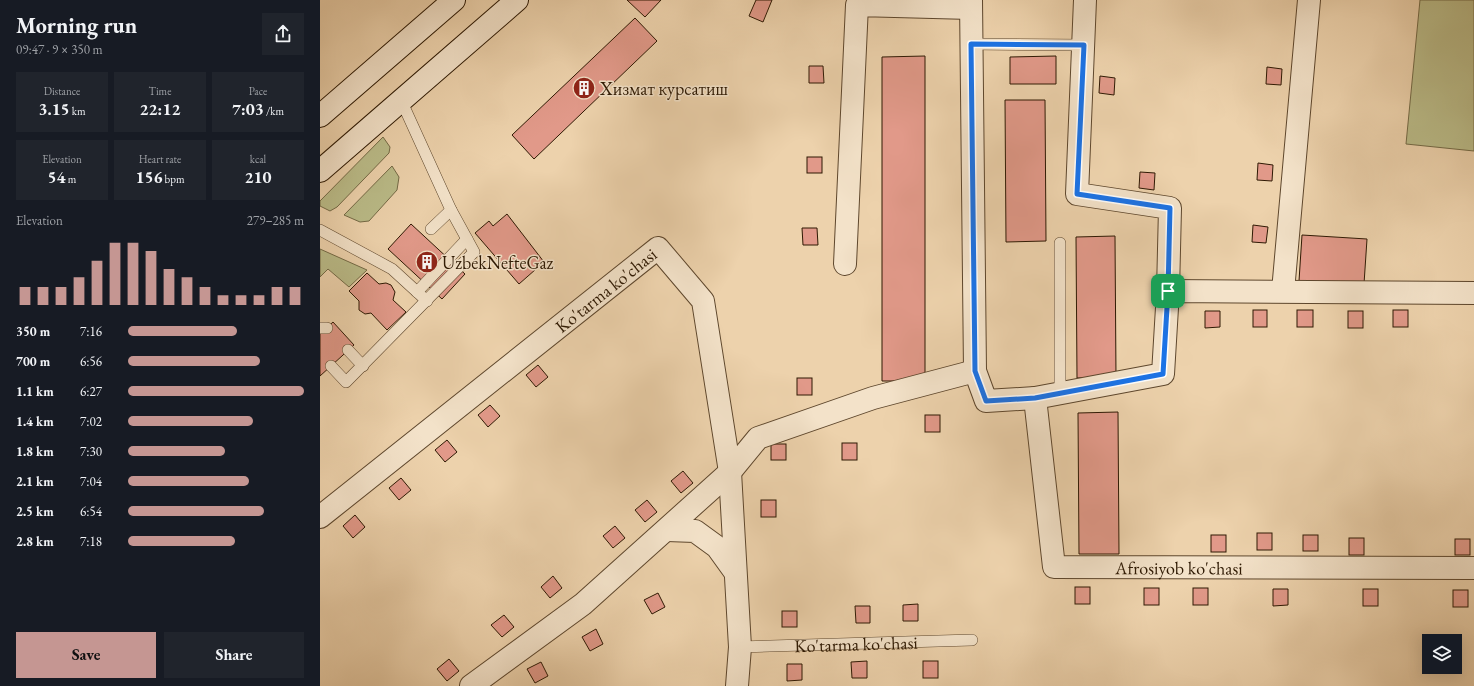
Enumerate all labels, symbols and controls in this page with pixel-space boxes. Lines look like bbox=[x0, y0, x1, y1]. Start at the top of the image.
text: Morning run bbox=[16, 11, 137, 40]
button: share bbox=[262, 13, 304, 55]
text: 09:47 · 9 × 350 m bbox=[16, 41, 103, 58]
building icon: Хизмат курсатиш bbox=[571, 75, 597, 101]
place label: Хизмат курсатиш bbox=[599, 77, 728, 100]
text: Distance bbox=[44, 84, 80, 98]
text: Time bbox=[149, 84, 171, 98]
text: Pace bbox=[249, 84, 267, 98]
text: 3.15 bbox=[38, 98, 70, 120]
text: 22:12 bbox=[140, 98, 180, 120]
text: 7:03 bbox=[232, 98, 264, 120]
text: km bbox=[70, 104, 86, 118]
text: /km bbox=[264, 104, 284, 118]
text: Elevation bbox=[42, 152, 82, 166]
text: Heart rate bbox=[139, 152, 181, 166]
text: kcal bbox=[250, 152, 266, 166]
text: 54 bbox=[48, 166, 66, 188]
text: 156 bbox=[135, 166, 162, 188]
text: 210 bbox=[245, 166, 271, 188]
text: m bbox=[66, 172, 76, 186]
text: bpm bbox=[162, 172, 185, 186]
text: Elevation bbox=[16, 212, 63, 229]
text: 279–285 m bbox=[247, 212, 304, 229]
street label: Ko'tarma ko'chasi bbox=[550, 242, 662, 337]
building icon: UzbekNefteGaz bbox=[414, 249, 440, 275]
place label: UzbekNefteGaz bbox=[442, 251, 553, 274]
pin bbox=[1151, 274, 1185, 308]
icon: arrive bbox=[1157, 280, 1179, 302]
text: 350 m bbox=[16, 323, 50, 340]
text: 7:16 bbox=[80, 323, 102, 340]
text: 700 m bbox=[16, 353, 50, 370]
text: 6:56 bbox=[80, 353, 102, 370]
text: 1.1 km bbox=[16, 383, 54, 400]
text: 6:27 bbox=[80, 383, 102, 400]
text: 1.4 km bbox=[16, 413, 54, 430]
text: 7:02 bbox=[80, 413, 102, 430]
text: 1.8 km bbox=[16, 443, 54, 460]
text: 7:30 bbox=[80, 443, 102, 460]
text: 2.1 km bbox=[16, 473, 54, 490]
text: 7:04 bbox=[80, 473, 102, 490]
text: 2.5 km bbox=[16, 503, 54, 520]
text: 6:54 bbox=[80, 503, 102, 520]
text: 2.8 km bbox=[16, 533, 54, 550]
text: 7:18 bbox=[80, 533, 102, 550]
street label: Afrosiyob ko'chasi bbox=[1114, 556, 1243, 579]
street label: Ko'tarma ko'chasi bbox=[794, 630, 919, 657]
button: Save bbox=[16, 632, 156, 678]
button: Share bbox=[164, 632, 304, 678]
map controls bbox=[1422, 634, 1462, 674]
button: layers bbox=[1422, 634, 1462, 674]

